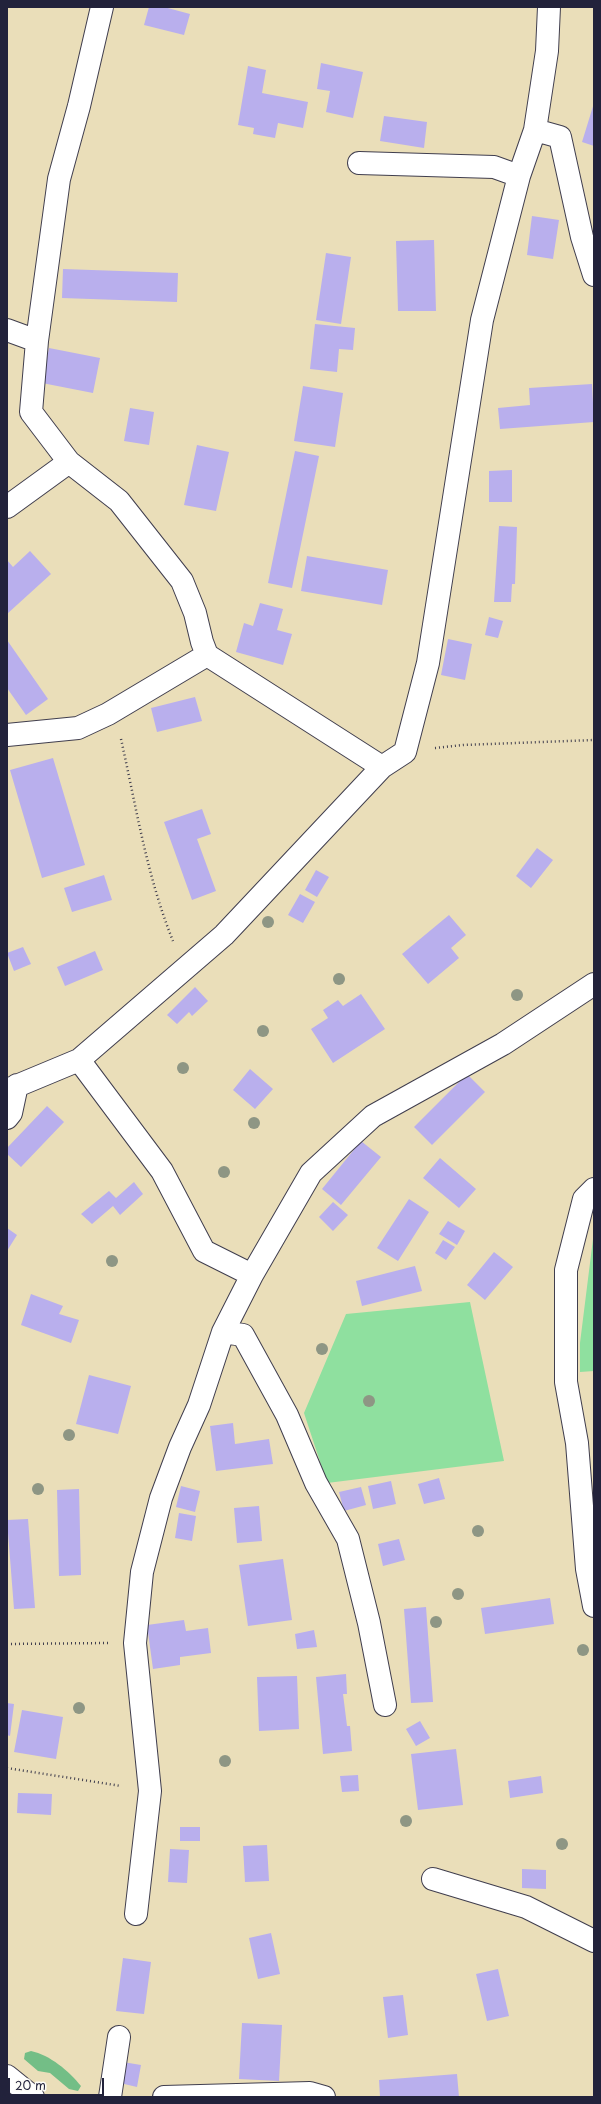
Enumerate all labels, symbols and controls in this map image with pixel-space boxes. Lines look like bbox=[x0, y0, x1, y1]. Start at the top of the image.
scale bar bbox=[10, 2070, 106, 2096]
text: 20 m bbox=[15, 2076, 46, 2094]

